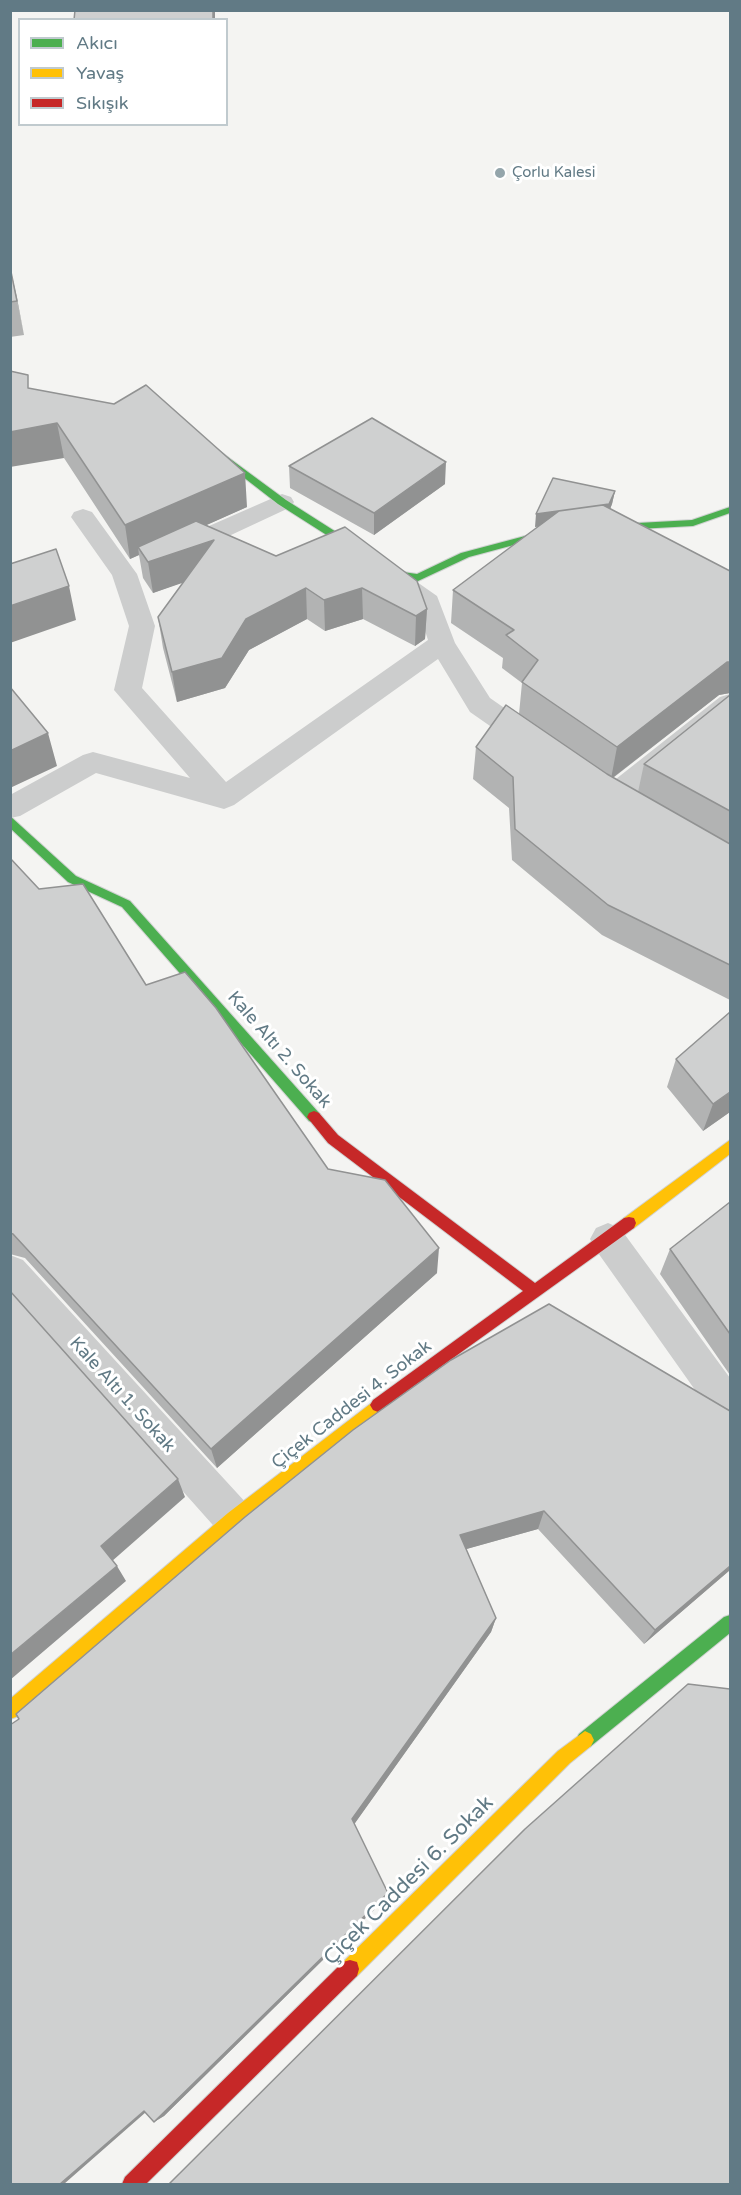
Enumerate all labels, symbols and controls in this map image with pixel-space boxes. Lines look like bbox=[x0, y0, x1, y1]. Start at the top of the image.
legend bbox=[18, 18, 228, 126]
text: Akıcı bbox=[76, 32, 118, 54]
text: Yavaş bbox=[76, 62, 124, 84]
text: Sıkışık bbox=[76, 92, 129, 114]
place label: Çorlu Kalesi bbox=[512, 164, 595, 182]
marker: Çorlu Kalesi bbox=[493, 166, 507, 180]
street label: Kale Altı 2. Sokak bbox=[222, 987, 336, 1113]
street label: Kale Altı 1. Sokak bbox=[65, 1333, 179, 1457]
street label: Çiçek Caddesi 4. Sokak bbox=[268, 1336, 436, 1474]
street label: Çiçek Caddesi 6. Sokak bbox=[319, 1791, 499, 1971]

